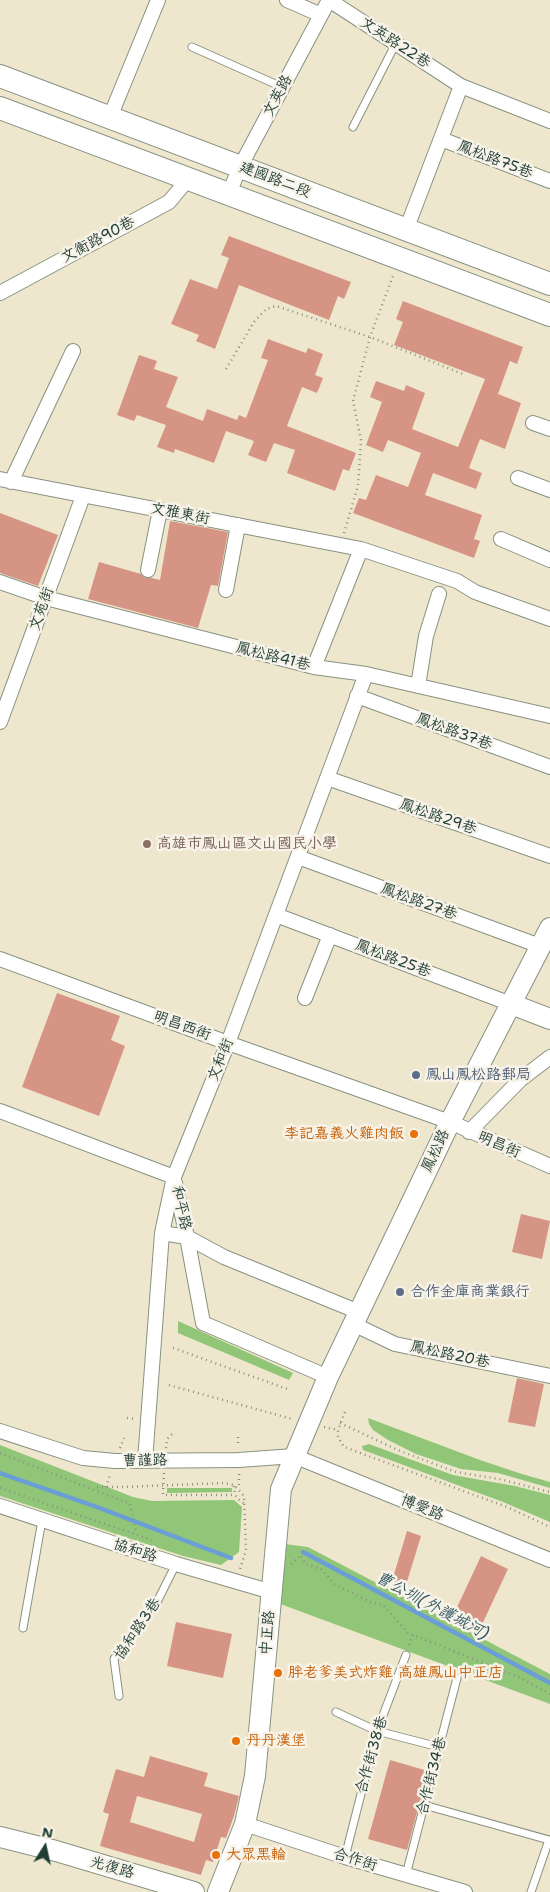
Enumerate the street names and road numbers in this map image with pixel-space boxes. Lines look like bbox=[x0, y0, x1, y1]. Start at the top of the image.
street label: 文英路22巷 bbox=[356, 14, 434, 72]
street label: 文英路 bbox=[259, 72, 297, 120]
street label: 鳳松路75巷 bbox=[455, 137, 535, 183]
street label: 建國路二段 bbox=[237, 158, 313, 202]
street label: 文衡路90巷 bbox=[58, 213, 138, 267]
street label: 文雅東街 bbox=[149, 499, 211, 529]
street label: 文苑街 bbox=[26, 585, 58, 633]
street label: 鳳松路41巷 bbox=[234, 639, 312, 675]
street label: 鳳松路37巷 bbox=[413, 710, 495, 754]
street label: 鳳松路29巷 bbox=[397, 795, 479, 839]
street label: 鳳松路27巷 bbox=[378, 880, 460, 924]
street label: 鳳松路25巷 bbox=[353, 936, 433, 982]
street label: 明昌西街 bbox=[151, 1007, 213, 1045]
street label: 文和街 bbox=[204, 1036, 238, 1084]
street label: 鳳松路 bbox=[418, 1127, 454, 1175]
street label: 明昌街 bbox=[475, 1128, 523, 1162]
street label: 和平路 bbox=[168, 1184, 194, 1232]
street label: 鳳松路20巷 bbox=[409, 1338, 491, 1372]
street label: 曹謹路 bbox=[122, 1452, 168, 1470]
street label: 博愛路 bbox=[398, 1491, 446, 1525]
street label: 協和路 bbox=[111, 1535, 159, 1567]
street label: 協和路3巷 bbox=[111, 1595, 165, 1663]
street label: 中正路 bbox=[257, 1610, 279, 1656]
street label: 合作街38巷 bbox=[352, 1714, 392, 1796]
street label: 合作街34巷 bbox=[414, 1735, 450, 1817]
street label: 合作街 bbox=[331, 1845, 379, 1875]
street label: 光復路 bbox=[88, 1853, 136, 1883]

